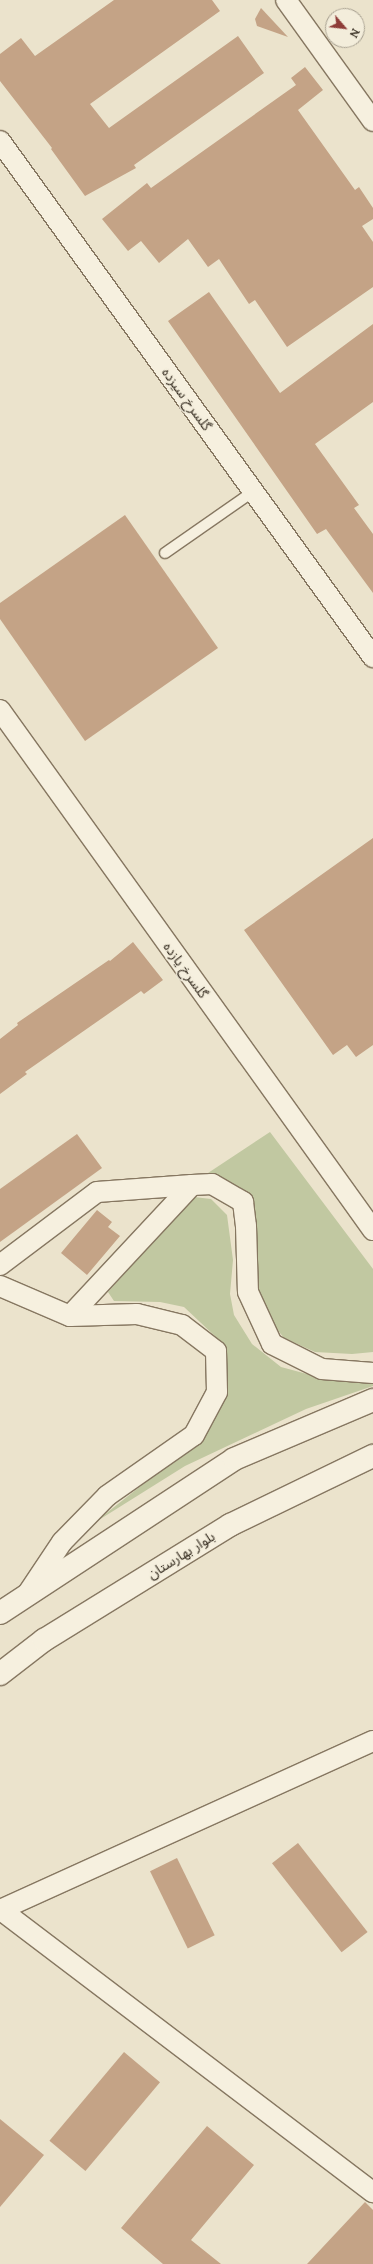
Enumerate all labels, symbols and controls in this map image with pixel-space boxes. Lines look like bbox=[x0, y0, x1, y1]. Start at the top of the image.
north arrow bbox=[325, 8, 365, 48]
text: N bbox=[347, 26, 363, 40]
street label: گلسرخ سیزده bbox=[159, 364, 215, 434]
street label: گلسرخ یازده bbox=[160, 939, 212, 1001]
street label: بلوار بهارستان bbox=[144, 1528, 218, 1582]

